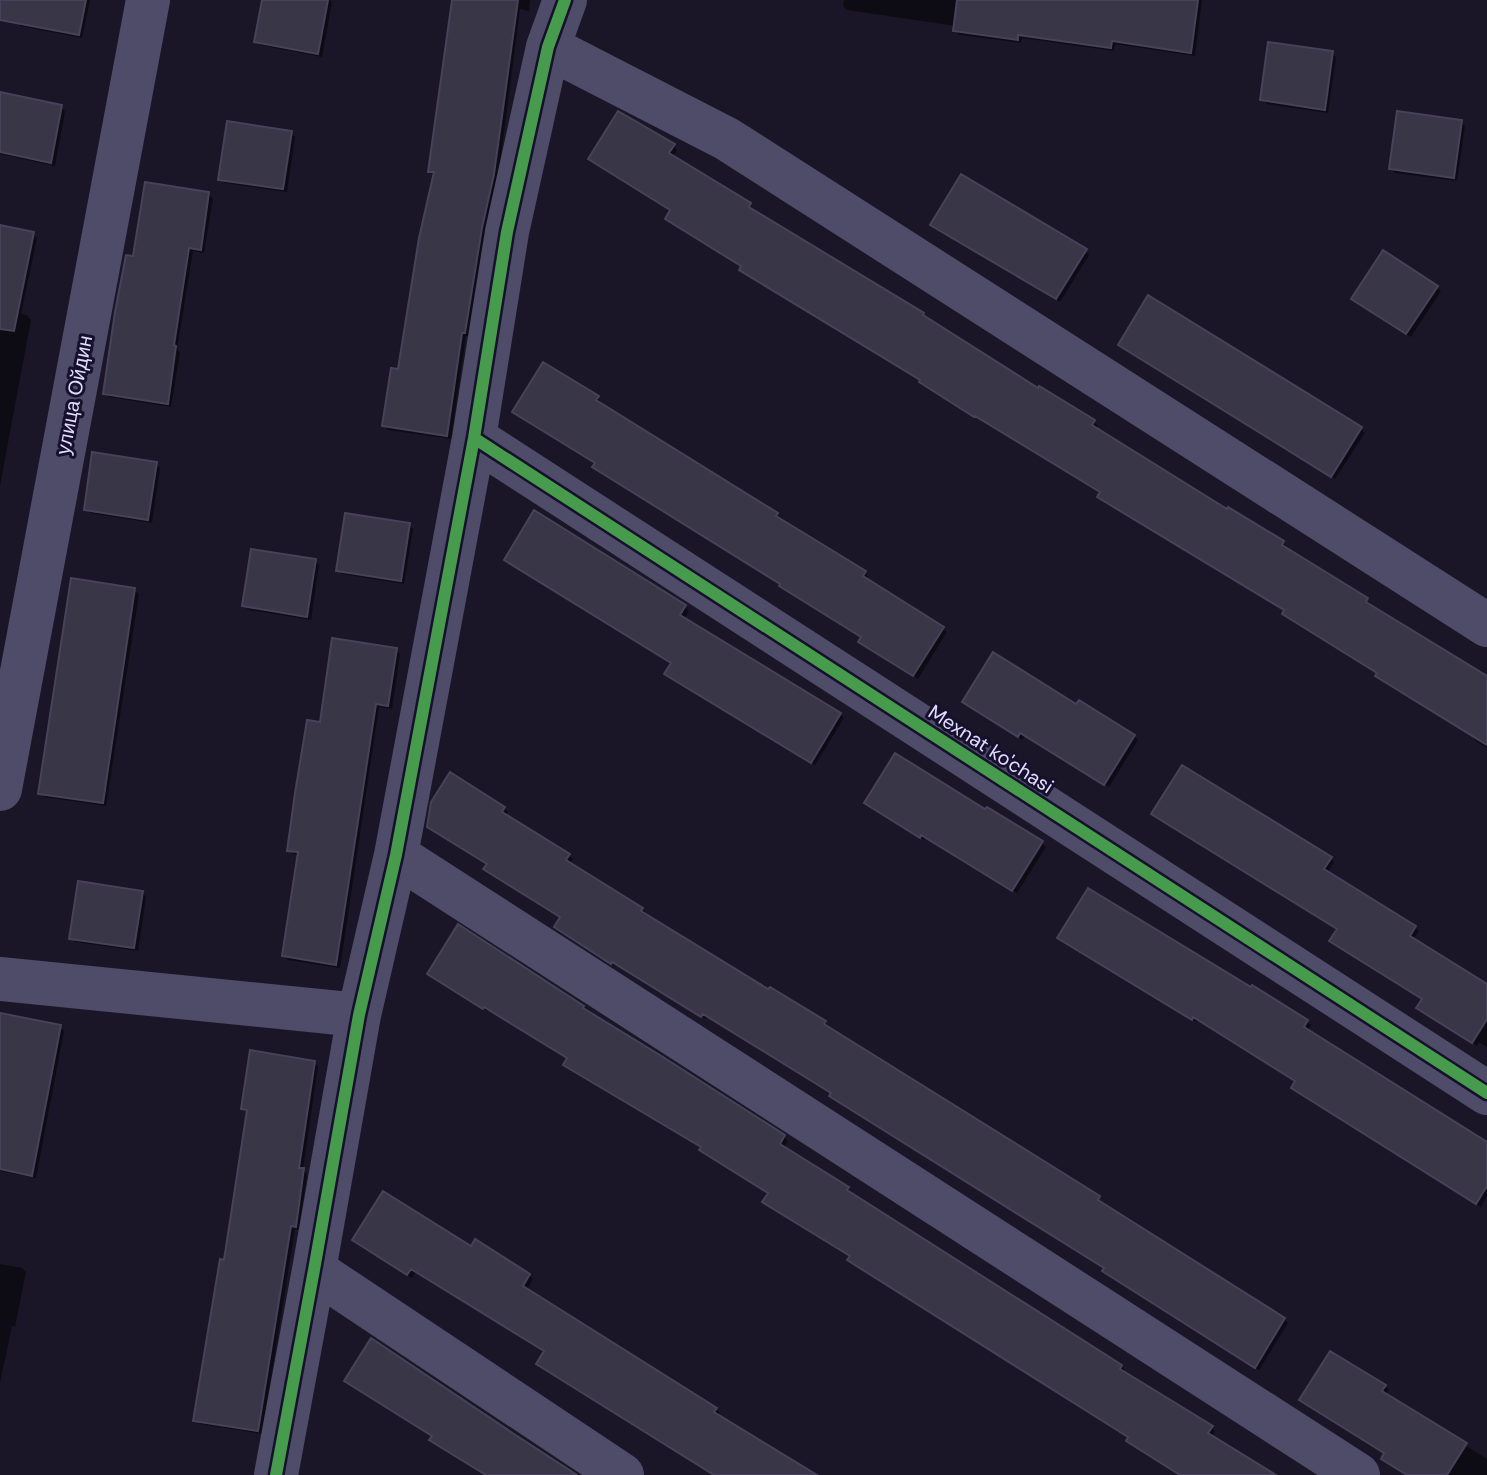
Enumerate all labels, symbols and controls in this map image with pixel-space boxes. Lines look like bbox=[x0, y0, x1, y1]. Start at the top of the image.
street label: улица Ойдин bbox=[50, 333, 98, 457]
street label: Mexnat ko'chasi bbox=[923, 699, 1059, 799]

